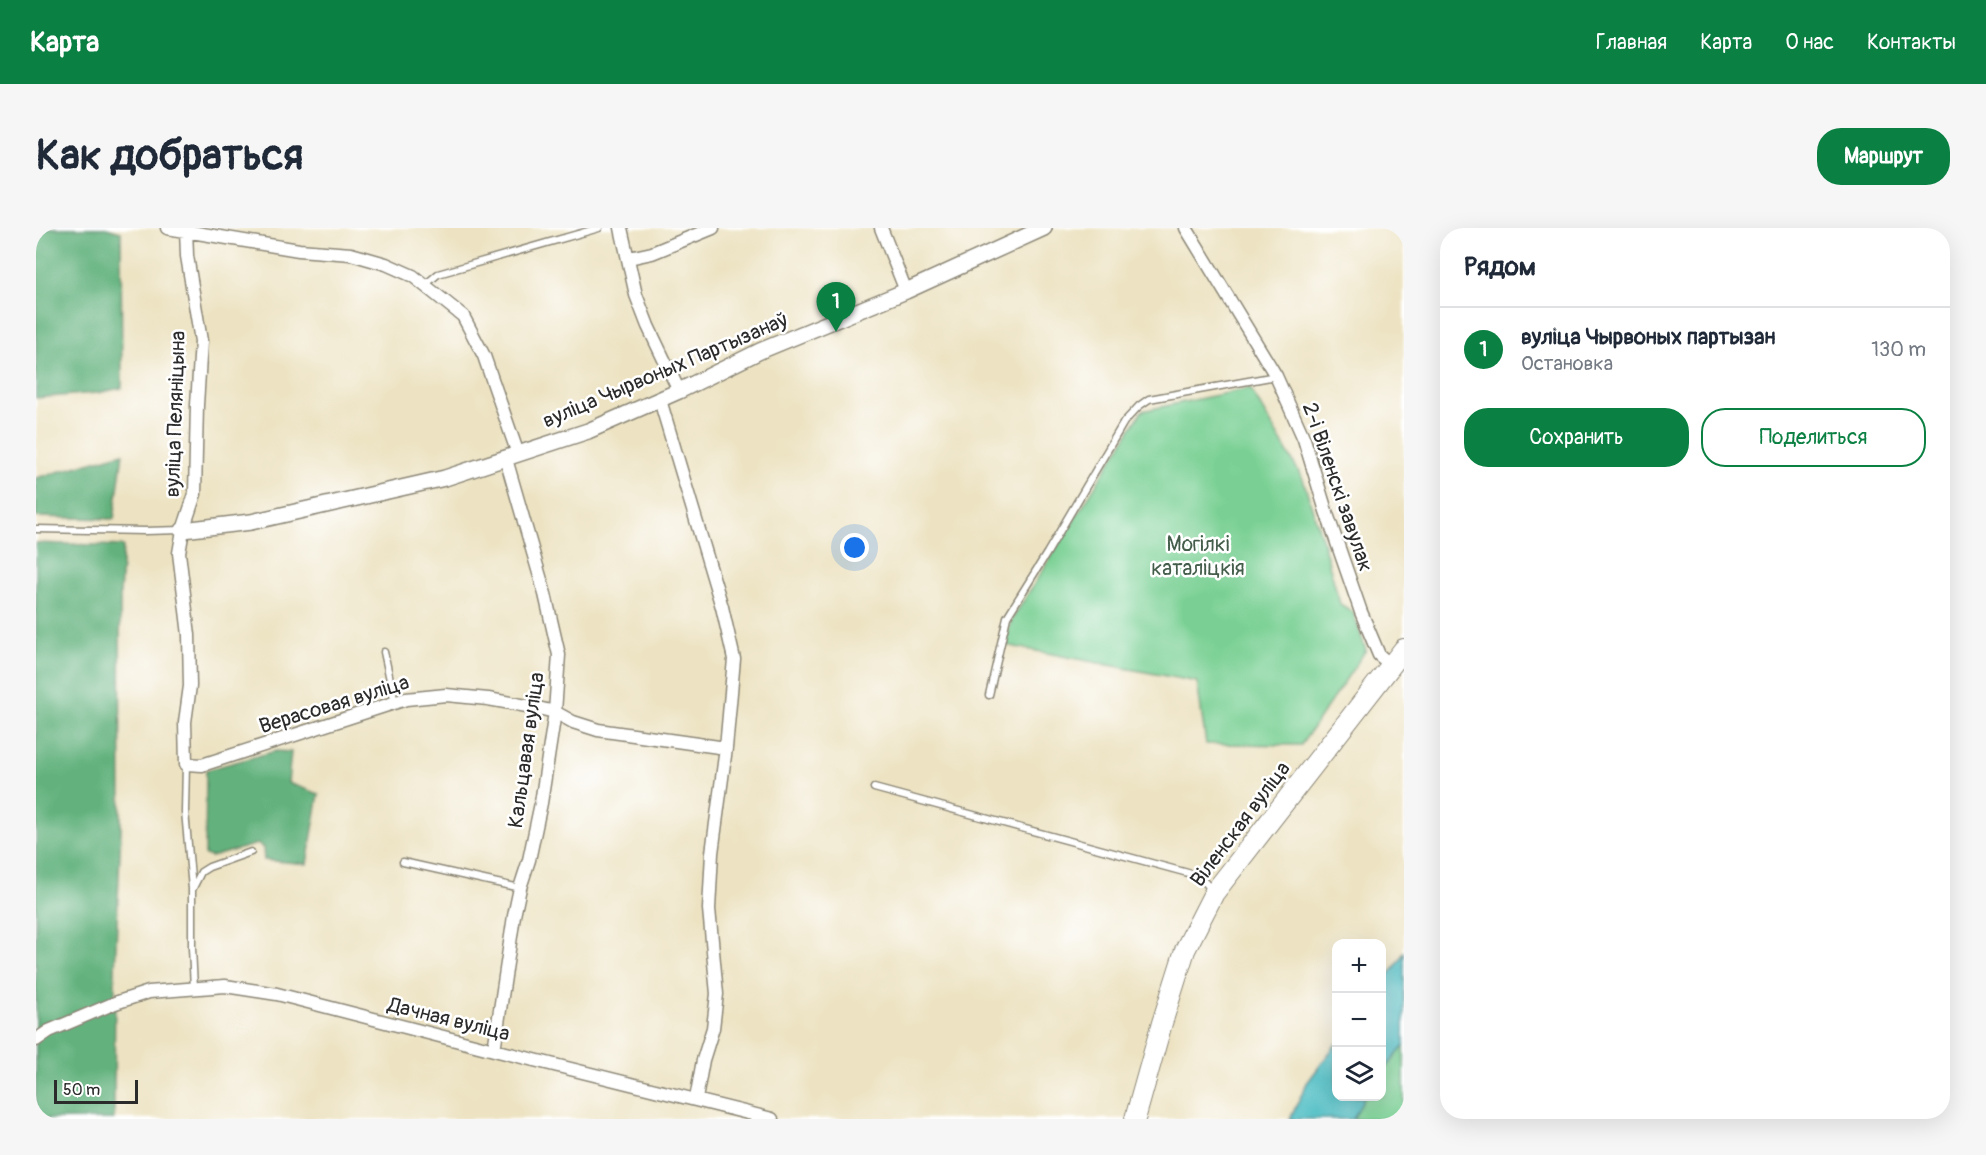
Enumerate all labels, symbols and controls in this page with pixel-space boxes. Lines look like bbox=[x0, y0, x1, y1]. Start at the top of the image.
text: Карта bbox=[30, 25, 99, 60]
text: Главная bbox=[1596, 29, 1667, 56]
text: Карта bbox=[1700, 29, 1752, 56]
text: О нас bbox=[1785, 29, 1834, 56]
text: Контакты bbox=[1867, 29, 1956, 56]
button: Маршрут bbox=[1817, 128, 1950, 185]
text: Как добраться bbox=[36, 130, 303, 182]
text: Рядом bbox=[1464, 251, 1536, 283]
pin: 1 bbox=[816, 282, 856, 332]
street label: вуліца Чырвоных Партызанаў bbox=[539, 307, 792, 434]
text: вуліца Чырвоных партызан bbox=[1521, 323, 1776, 351]
street label: вуліца Пеляніцына bbox=[159, 330, 192, 498]
text: 1 bbox=[1480, 337, 1487, 362]
text: 130 m bbox=[1871, 337, 1926, 362]
text: Остановка bbox=[1521, 351, 1613, 376]
street label: 2-і Віленскі завулак bbox=[1296, 399, 1379, 575]
button: Сохранить bbox=[1464, 408, 1689, 467]
button: Поделиться bbox=[1701, 408, 1926, 467]
park label: Могілкі каталіцкія bbox=[1151, 531, 1245, 582]
your location bbox=[840, 533, 869, 562]
street label: Верасовая вуліца bbox=[256, 669, 412, 740]
street label: Кальцавая вуліца bbox=[502, 670, 551, 830]
street label: Віленская вуліца bbox=[1184, 756, 1296, 892]
map controls bbox=[1332, 939, 1386, 1101]
button: + bbox=[1332, 939, 1386, 993]
street label: Дачная вуліца bbox=[384, 991, 513, 1048]
button: − bbox=[1332, 993, 1386, 1047]
button: layers bbox=[1332, 1047, 1386, 1101]
scale bar bbox=[54, 1077, 138, 1104]
text: 50 m bbox=[63, 1080, 100, 1100]

